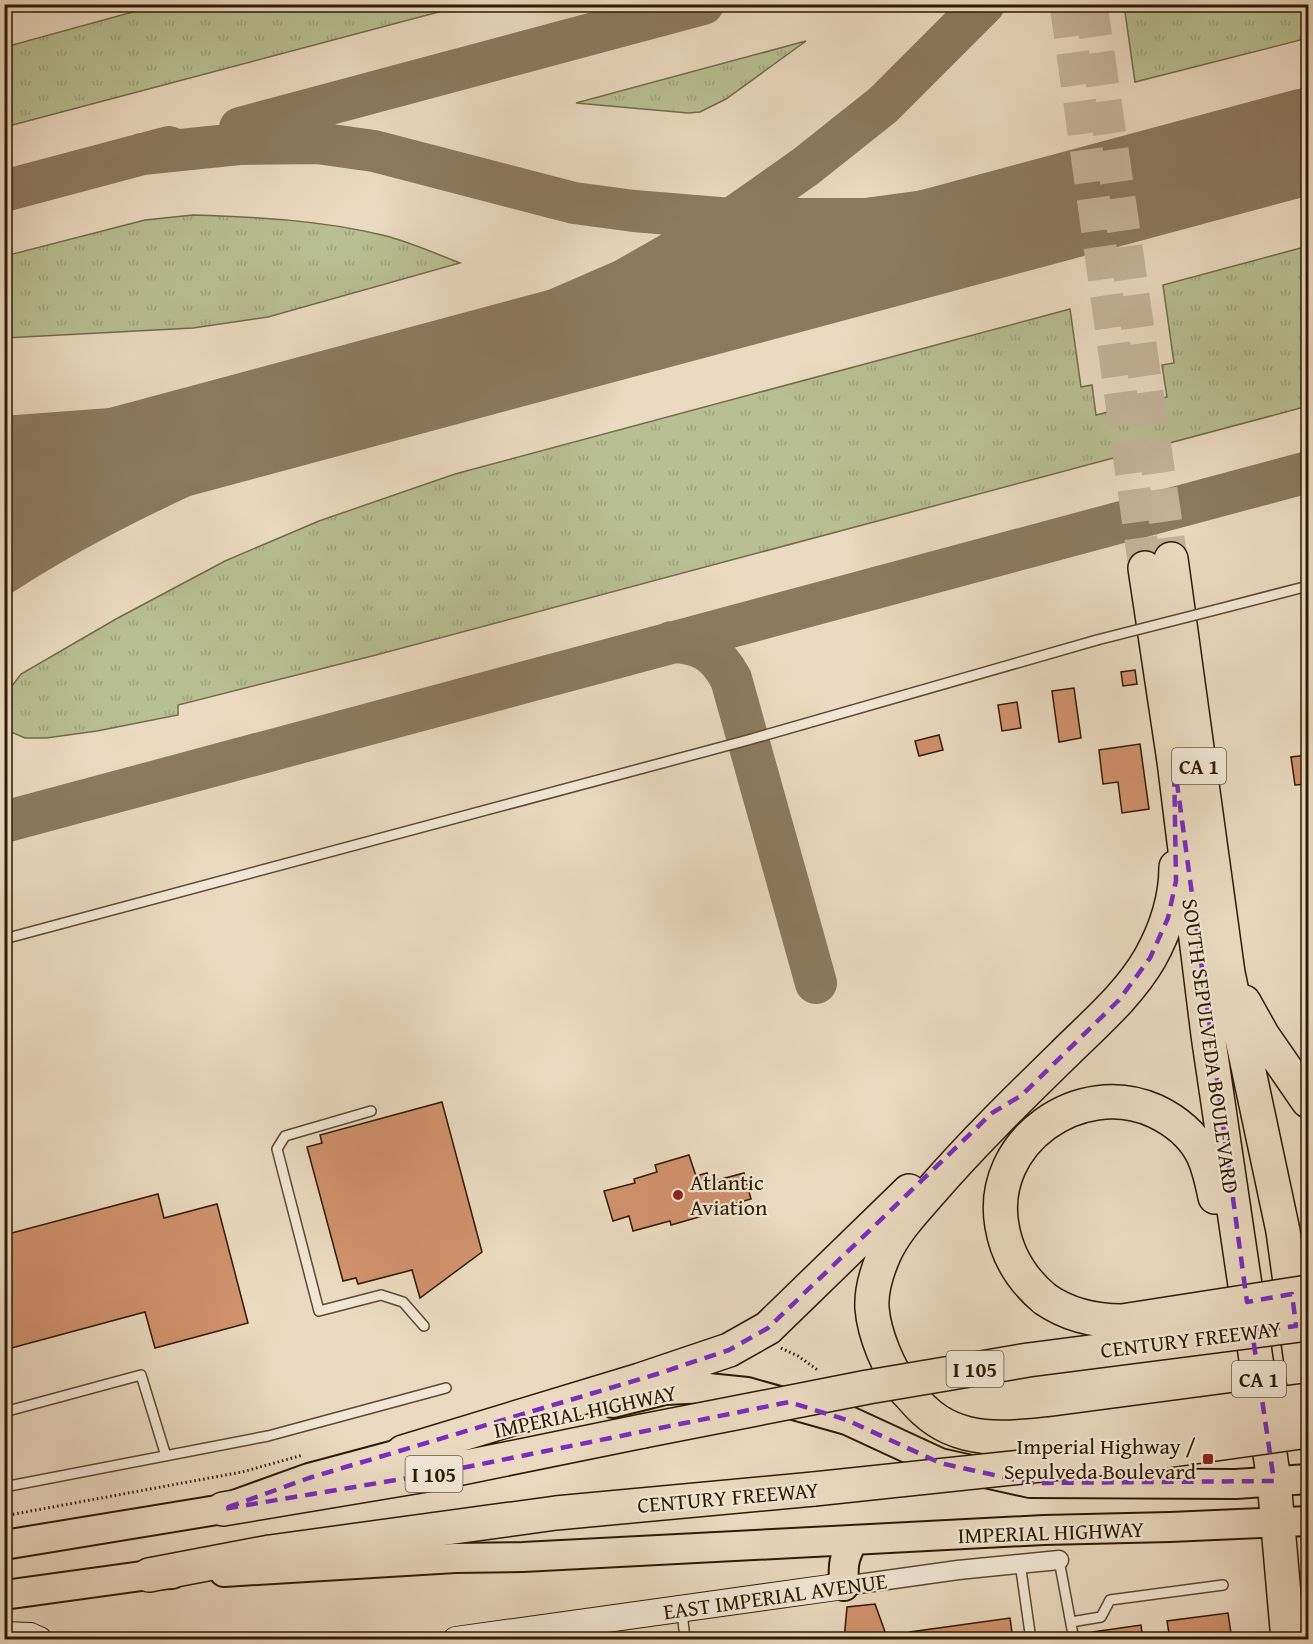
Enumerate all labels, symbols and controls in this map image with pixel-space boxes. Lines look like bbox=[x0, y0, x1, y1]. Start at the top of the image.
road number: CA 1 bbox=[1172, 748, 1226, 784]
street label: SOUTH SEPULVEDA BOULEVARD bbox=[1174, 896, 1248, 1196]
place label: Atlantic Aviation bbox=[690, 1166, 768, 1223]
marker: Atlantic Aviation bbox=[671, 1188, 685, 1202]
street label: CENTURY FREEWAY bbox=[1099, 1312, 1283, 1366]
road number: I 105 bbox=[946, 1351, 1004, 1387]
road number: CA 1 bbox=[1232, 1361, 1286, 1397]
street label: IMPERIAL HIGHWAY bbox=[490, 1376, 680, 1446]
place label: Imperial Highway / Sepulveda Boulevard bbox=[1004, 1430, 1196, 1487]
marker: Imperial Highway / Sepulveda Boulevard bbox=[1201, 1452, 1215, 1466]
road number: I 105 bbox=[406, 1456, 462, 1492]
street label: CENTURY FREEWAY bbox=[636, 1473, 820, 1521]
street label: IMPERIAL HIGHWAY bbox=[957, 1513, 1145, 1551]
street label: EAST IMPERIAL AVENUE bbox=[661, 1564, 889, 1628]

